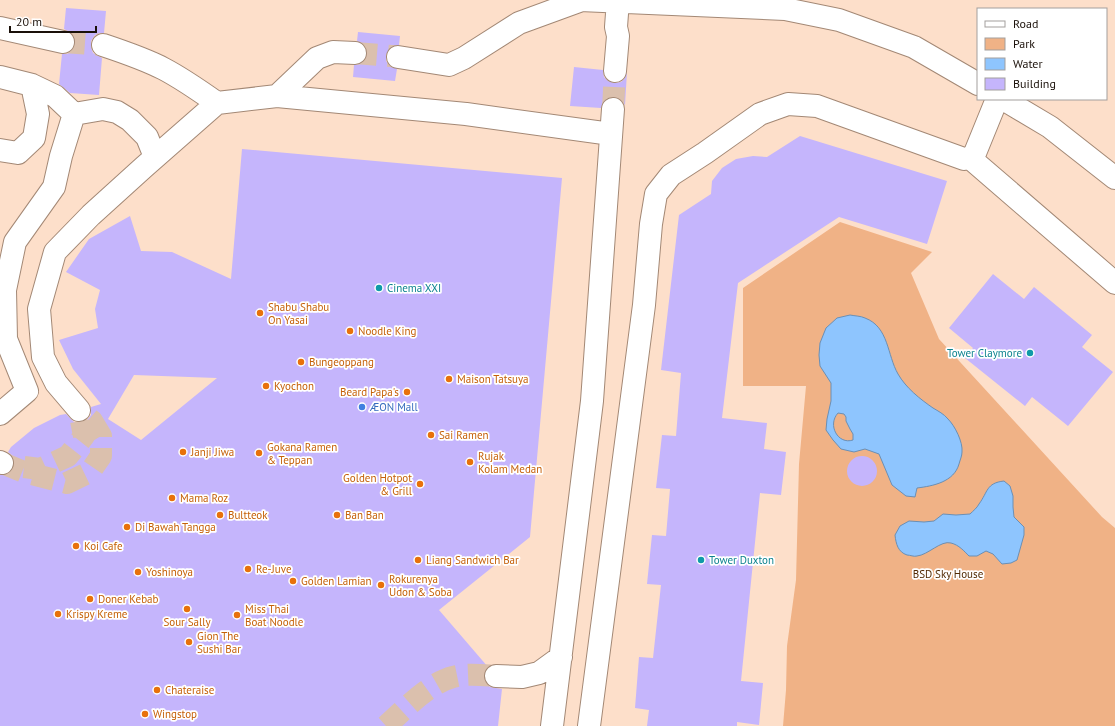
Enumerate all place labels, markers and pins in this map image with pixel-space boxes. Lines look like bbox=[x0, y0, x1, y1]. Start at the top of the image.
place label: Cinema XXI bbox=[387, 281, 441, 295]
marker: Cinema XXI bbox=[374, 283, 384, 293]
place label: Shabu Shabu On Yasai bbox=[268, 300, 329, 327]
marker: Shabu Shabu On Yasai bbox=[255, 308, 265, 318]
place label: Noodle King bbox=[358, 324, 417, 338]
marker: Noodle King bbox=[345, 326, 355, 336]
place label: Tower Claymore bbox=[947, 346, 1022, 360]
marker: Tower Claymore bbox=[1025, 348, 1035, 358]
place label: Bungeoppang bbox=[309, 355, 374, 369]
marker: Bungeoppang bbox=[296, 357, 306, 367]
place label: Maison Tatsuya bbox=[457, 372, 529, 386]
marker: Maison Tatsuya bbox=[444, 374, 454, 384]
place label: Kyochon bbox=[274, 379, 314, 393]
marker: Kyochon bbox=[261, 381, 271, 391]
place label: Beard Papa's bbox=[340, 385, 399, 399]
marker: Beard Papa's bbox=[402, 387, 412, 397]
place label: ÆON Mall bbox=[369, 400, 419, 414]
marker: ÆON Mall bbox=[357, 402, 367, 412]
place label: Sai Ramen bbox=[439, 428, 489, 442]
marker: Sai Ramen bbox=[426, 430, 436, 440]
place label: Gokana Ramen & Teppan bbox=[267, 440, 337, 467]
place label: Janji Jiwa bbox=[190, 445, 234, 459]
marker: Janji Jiwa bbox=[178, 447, 188, 457]
marker: Gokana Ramen & Teppan bbox=[254, 448, 264, 458]
place label: Rujak Kolam Medan bbox=[478, 449, 542, 476]
marker: Rujak Kolam Medan bbox=[465, 457, 475, 467]
place label: Golden Hotpot & Grill bbox=[343, 471, 413, 498]
marker: Golden Hotpot & Grill bbox=[415, 479, 425, 489]
place label: Mama Roz bbox=[180, 491, 228, 505]
marker: Mama Roz bbox=[167, 493, 177, 503]
place label: Bultteok bbox=[228, 508, 268, 522]
place label: Ban Ban bbox=[345, 508, 384, 522]
marker: Bultteok bbox=[215, 510, 225, 520]
marker: Ban Ban bbox=[332, 510, 342, 520]
place label: Di Bawah Tangga bbox=[135, 520, 216, 534]
marker: Di Bawah Tangga bbox=[122, 522, 132, 532]
place label: Koi Cafe bbox=[84, 539, 123, 553]
marker: Koi Cafe bbox=[71, 541, 81, 551]
place label: Liang Sandwich Bar bbox=[426, 553, 519, 567]
place label: Tower Duxton bbox=[709, 553, 774, 567]
marker: Liang Sandwich Bar bbox=[413, 555, 423, 565]
marker: Tower Duxton bbox=[696, 555, 706, 565]
place label: Re-Juve bbox=[256, 562, 292, 576]
marker: Re-Juve bbox=[243, 564, 253, 574]
place label: Yoshinoya bbox=[146, 565, 193, 579]
marker: Yoshinoya bbox=[133, 567, 143, 577]
place label: Rokurenya Udon & Soba bbox=[389, 572, 452, 599]
place label: Golden Lamian bbox=[301, 574, 372, 588]
marker: Golden Lamian bbox=[288, 576, 298, 586]
marker: Rokurenya Udon & Soba bbox=[376, 580, 386, 590]
place label: Doner Kebab bbox=[98, 592, 159, 606]
marker: Doner Kebab bbox=[85, 594, 95, 604]
place label: Miss Thai Boat Noodle bbox=[245, 602, 304, 629]
marker: Sour Sally bbox=[182, 604, 192, 614]
place label: Krispy Kreme bbox=[66, 607, 128, 621]
marker: Krispy Kreme bbox=[53, 609, 63, 619]
marker: Miss Thai Boat Noodle bbox=[232, 610, 242, 620]
place label: Sour Sally bbox=[163, 615, 211, 629]
place label: Gion The Sushi Bar bbox=[197, 629, 241, 656]
marker: Gion The Sushi Bar bbox=[184, 637, 194, 647]
place label: Chateraise bbox=[165, 683, 215, 697]
marker: Chateraise bbox=[152, 685, 162, 695]
place label: Wingstop bbox=[153, 707, 197, 721]
marker: Wingstop bbox=[140, 709, 150, 719]

